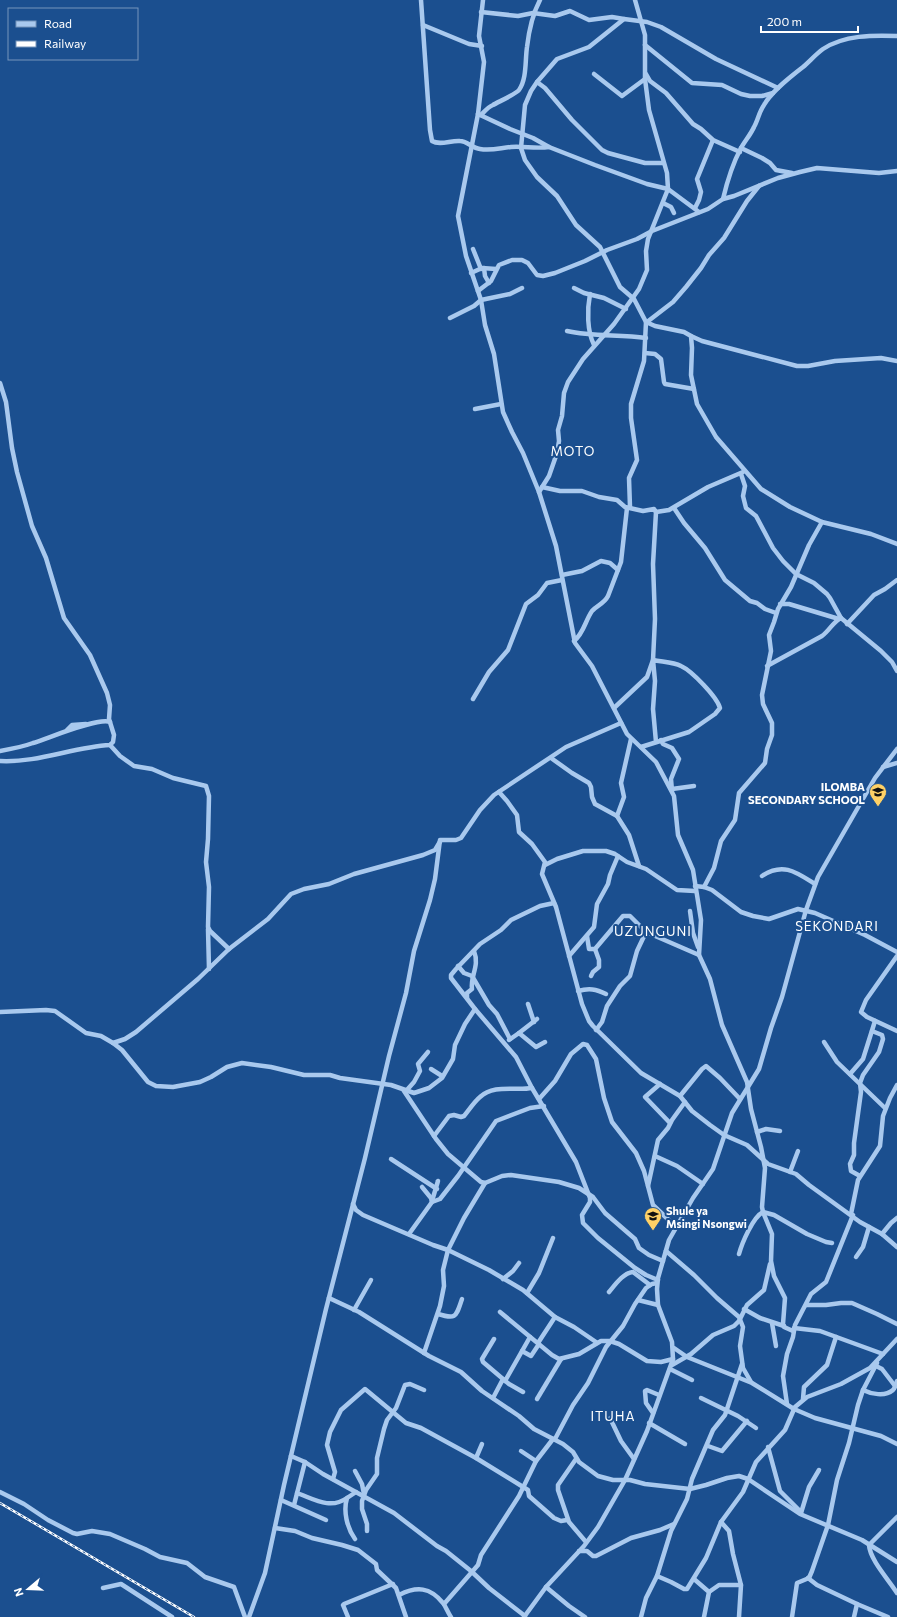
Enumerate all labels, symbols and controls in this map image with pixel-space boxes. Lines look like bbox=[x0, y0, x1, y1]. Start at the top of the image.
legend bbox=[8, 8, 138, 60]
scale bar bbox=[761, 8, 858, 34]
text: 200 m bbox=[767, 14, 802, 28]
text: Road bbox=[44, 16, 72, 30]
text: Railway bbox=[44, 36, 86, 50]
district label: MOTO bbox=[551, 443, 595, 459]
place label: ILOMBA SECONDARY SCHOOL bbox=[748, 780, 866, 806]
school or university icon: ILOMBA SECONDARY SCHOOL bbox=[868, 782, 888, 807]
district label: SEKONDARI bbox=[795, 918, 879, 934]
district label: UZUNGUNI bbox=[614, 923, 692, 939]
place label: Shule ya Msingi Nsongwi bbox=[666, 1204, 747, 1230]
school or university icon: Shule ya Msingi Nsongwi bbox=[643, 1206, 663, 1231]
district label: ITUHA bbox=[590, 1408, 636, 1424]
north arrow bbox=[8, 1569, 48, 1609]
text: N bbox=[11, 1586, 26, 1598]

